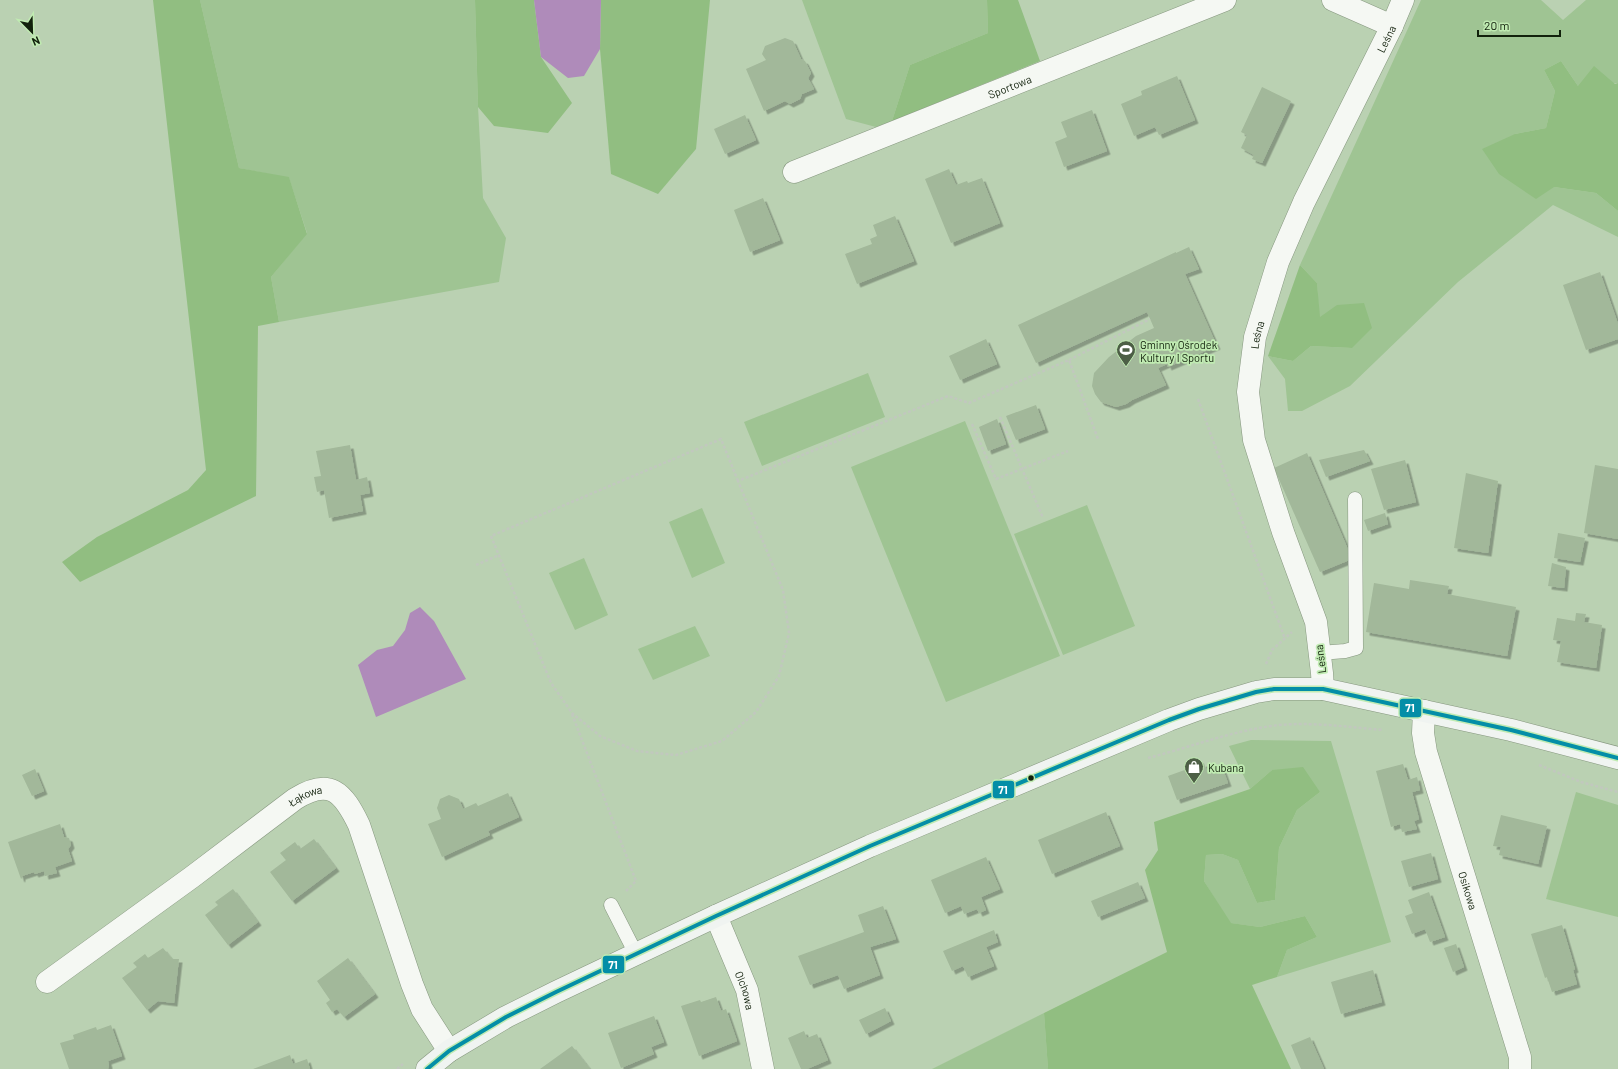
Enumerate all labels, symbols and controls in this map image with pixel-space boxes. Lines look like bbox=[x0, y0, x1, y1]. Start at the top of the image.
north arrow bbox=[12, 12, 52, 52]
scale bar bbox=[1478, 12, 1560, 38]
text: 20 m bbox=[1484, 18, 1510, 32]
street label: Leśna bbox=[1373, 23, 1398, 54]
text: N bbox=[30, 34, 42, 49]
street label: Sportowa bbox=[986, 72, 1033, 101]
street label: Leśna bbox=[1247, 319, 1266, 350]
place label: Gminny Ośrodek Kultury I Sportu bbox=[1140, 338, 1218, 364]
sports icon: Gminny Ośrodek Kultury I Sportu bbox=[1115, 339, 1137, 367]
street label: Leśna bbox=[1312, 644, 1328, 674]
line badge: 71 bbox=[1399, 698, 1422, 718]
text: 71 bbox=[1405, 701, 1415, 714]
shop icon: Kubana bbox=[1183, 756, 1205, 784]
place label: Kubana bbox=[1208, 761, 1244, 774]
unlabelled marker bbox=[1026, 773, 1036, 783]
line badge: 71 bbox=[992, 780, 1015, 799]
street label: Łąkowa bbox=[284, 782, 323, 809]
text: 71 bbox=[998, 783, 1008, 796]
street label: Osikowa bbox=[1457, 870, 1481, 911]
line badge: 71 bbox=[602, 955, 625, 974]
text: 71 bbox=[608, 958, 618, 971]
street label: Olchowa bbox=[733, 969, 757, 1011]

